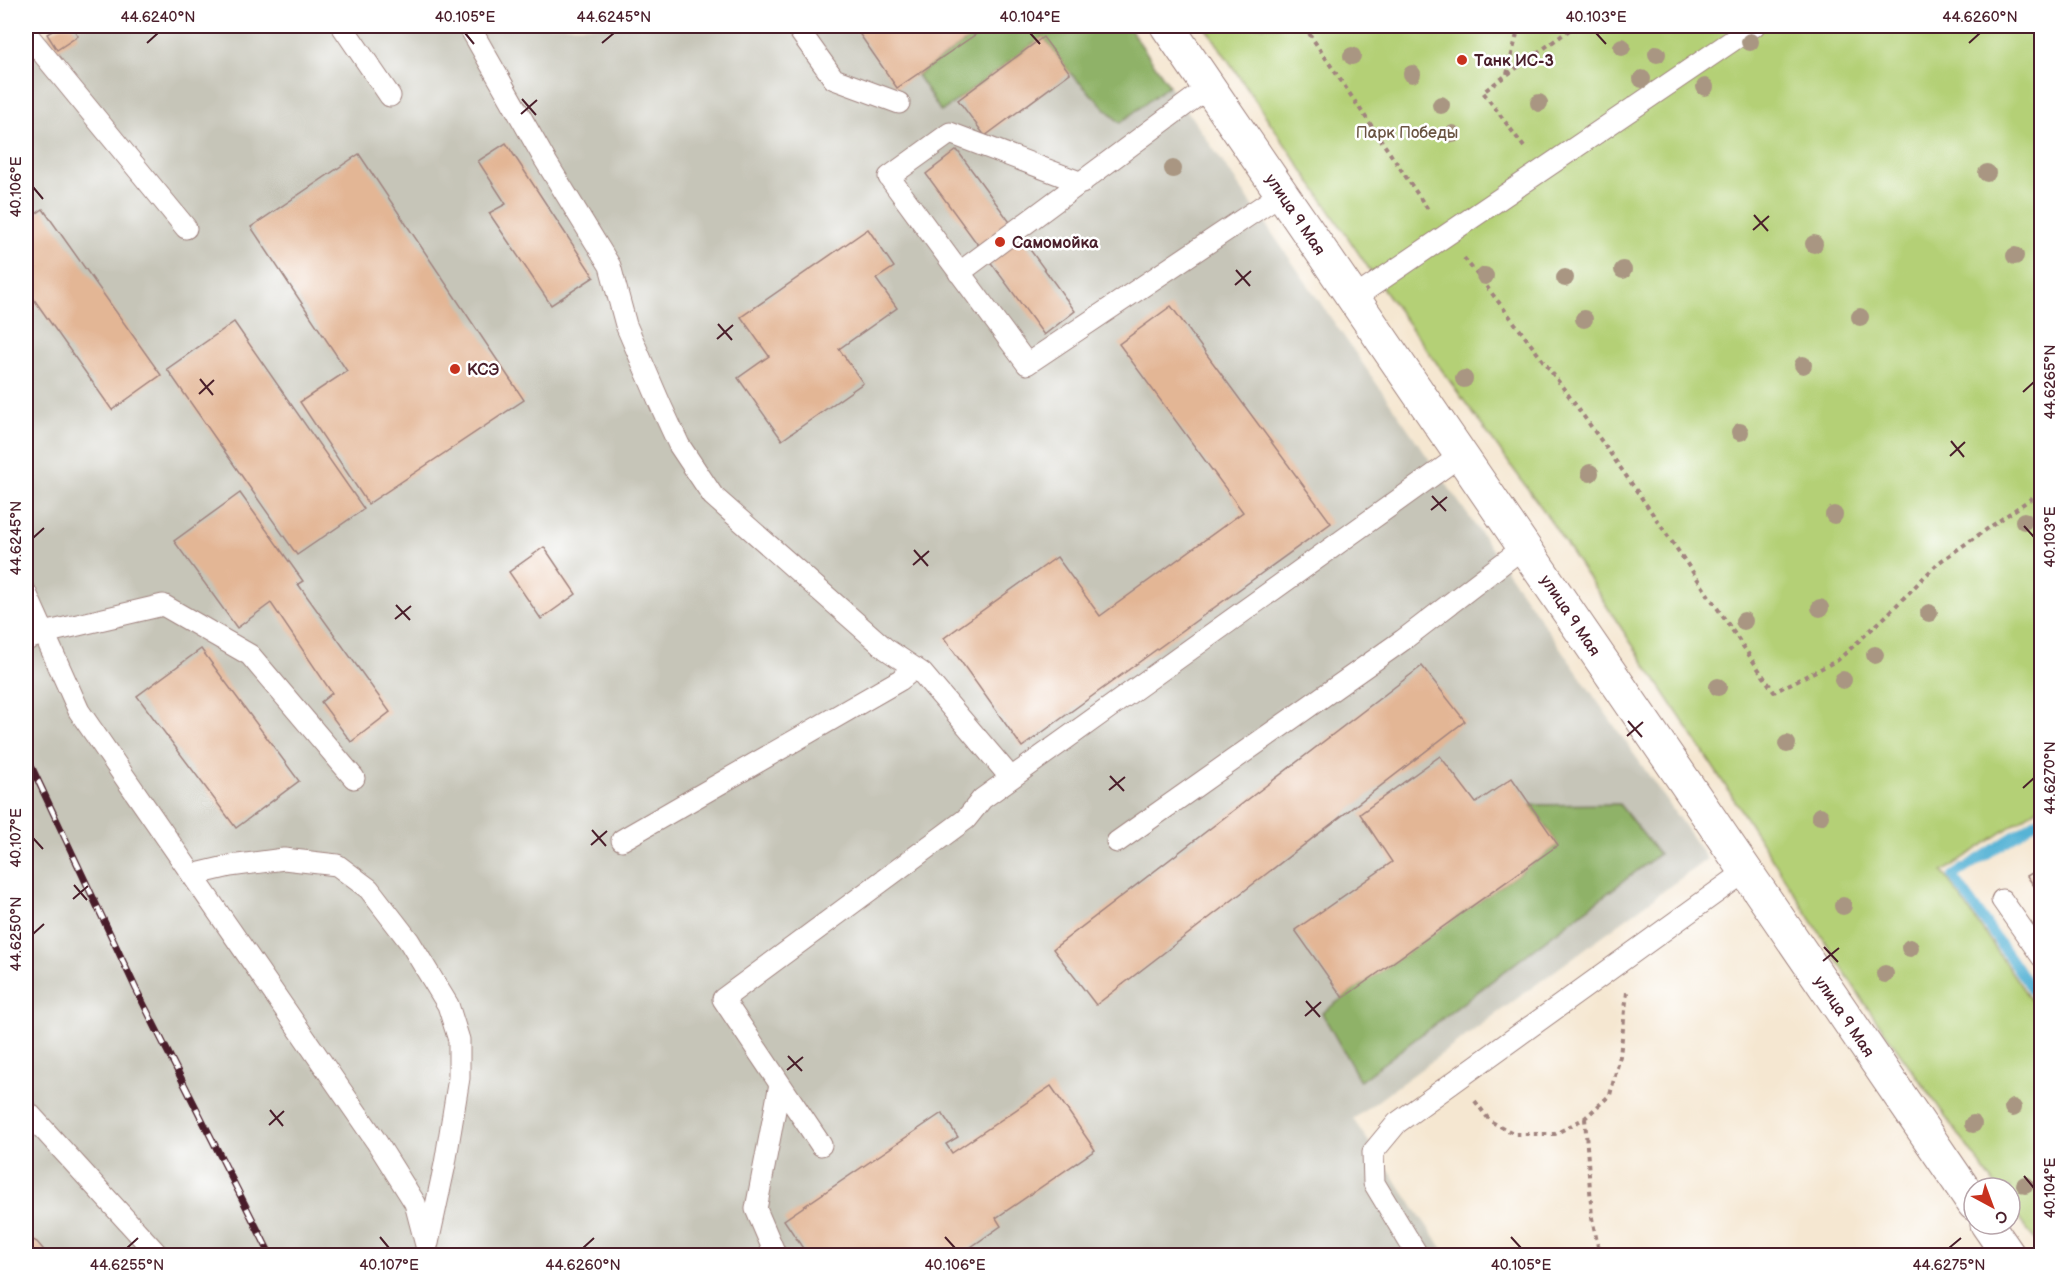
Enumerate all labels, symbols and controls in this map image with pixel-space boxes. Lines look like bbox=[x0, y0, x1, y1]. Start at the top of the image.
text: 44.6240°N bbox=[120, 8, 196, 27]
text: 40.105°E bbox=[435, 8, 495, 27]
text: 44.6245°N bbox=[577, 8, 651, 27]
text: 40.104°E bbox=[1000, 8, 1061, 27]
text: 40.103°E bbox=[1565, 8, 1627, 27]
text: 44.6260°N bbox=[1942, 8, 2018, 27]
place label: Танк ИС-3 bbox=[1474, 52, 1554, 71]
marker: Танк ИС-3 bbox=[1455, 53, 1469, 67]
park label: Парк Победы bbox=[1356, 124, 1458, 143]
text: 40.106°E bbox=[7, 156, 26, 218]
street label: улица 9 Мая bbox=[1261, 171, 1329, 259]
place label: Самомойка bbox=[1012, 234, 1099, 253]
marker: Самомойка bbox=[993, 235, 1007, 249]
text: 44.6265°N bbox=[2041, 344, 2060, 420]
place label: КСЭ bbox=[467, 361, 499, 380]
marker: КСЭ bbox=[448, 362, 462, 376]
text: 44.6245°N bbox=[7, 501, 26, 575]
text: 40.103°E bbox=[2041, 506, 2060, 568]
street label: улица 9 Мая bbox=[1536, 572, 1604, 660]
text: 44.6270°N bbox=[2041, 741, 2060, 815]
text: 40.107°E bbox=[7, 808, 26, 868]
text: 44.6250°N bbox=[7, 897, 26, 971]
street label: улица 9 Мая bbox=[1810, 973, 1878, 1061]
text: 40.104°E bbox=[2041, 1157, 2060, 1218]
north arrow bbox=[1962, 1176, 2022, 1236]
text: С bbox=[1990, 1205, 2011, 1227]
text: 44.6255°N bbox=[90, 1256, 164, 1275]
text: 40.107°E bbox=[359, 1256, 419, 1275]
text: 44.6260°N bbox=[545, 1256, 621, 1275]
text: 40.106°E bbox=[924, 1256, 986, 1275]
text: 40.105°E bbox=[1491, 1256, 1551, 1275]
text: 44.6275°N bbox=[1912, 1256, 1986, 1275]

